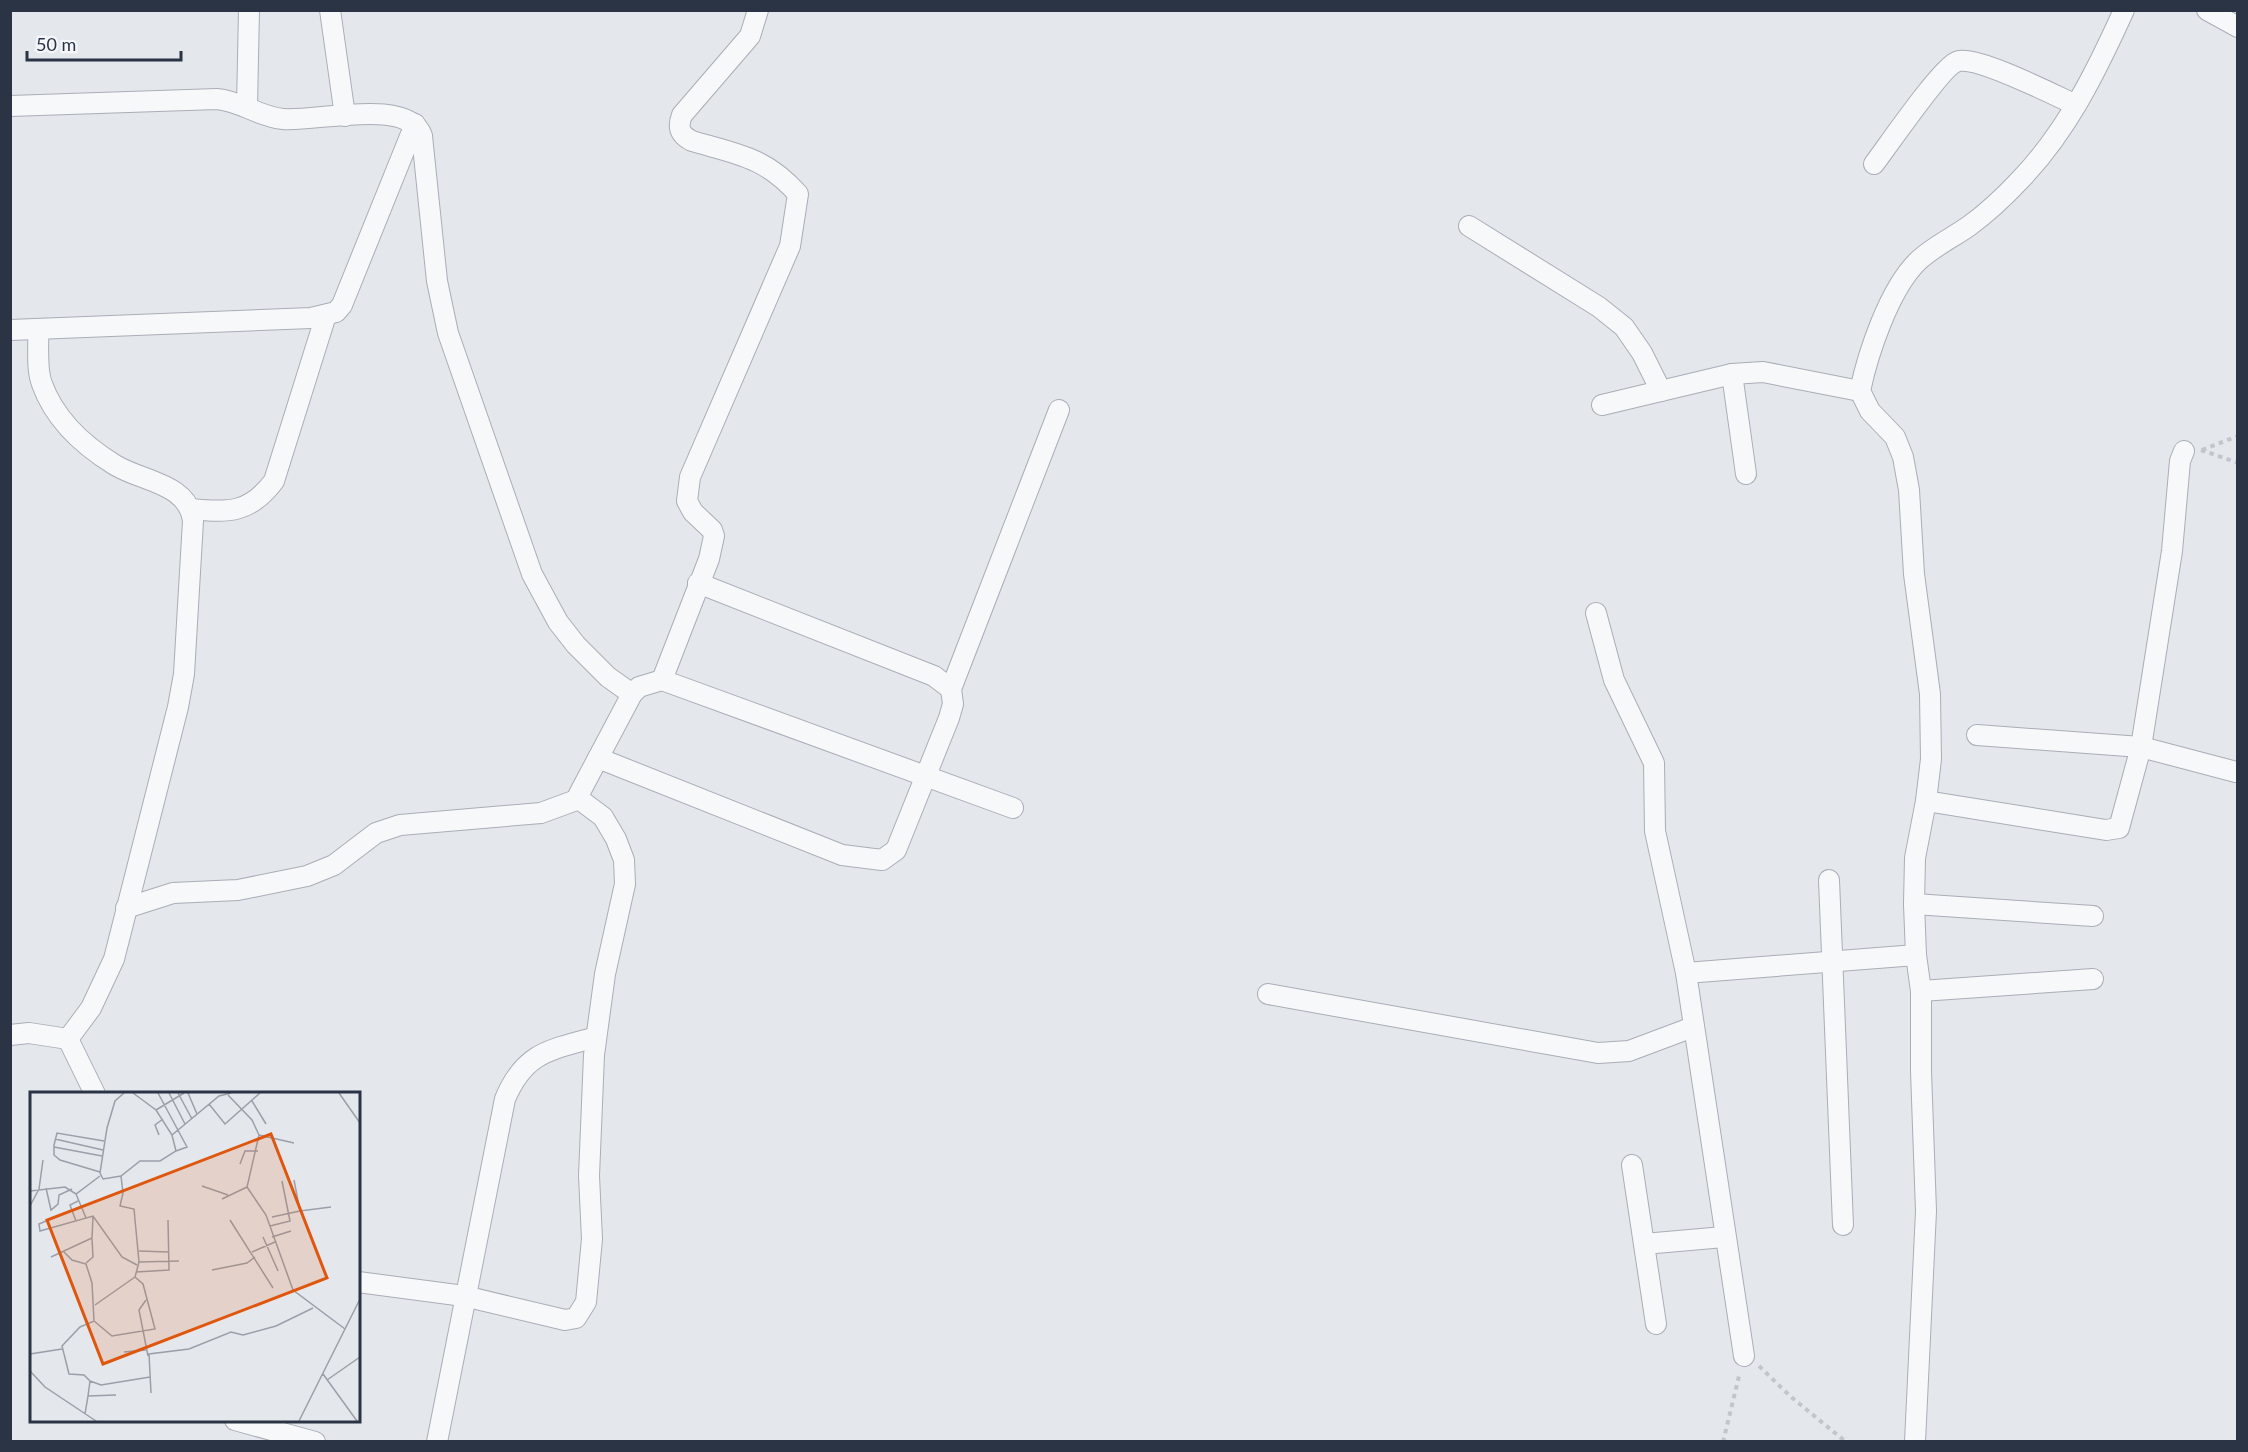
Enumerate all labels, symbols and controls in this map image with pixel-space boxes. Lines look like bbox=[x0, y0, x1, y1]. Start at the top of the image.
scale bar bbox=[27, 24, 182, 62]
text: 50 m bbox=[36, 33, 76, 55]
inset map bbox=[30, 1092, 360, 1422]

